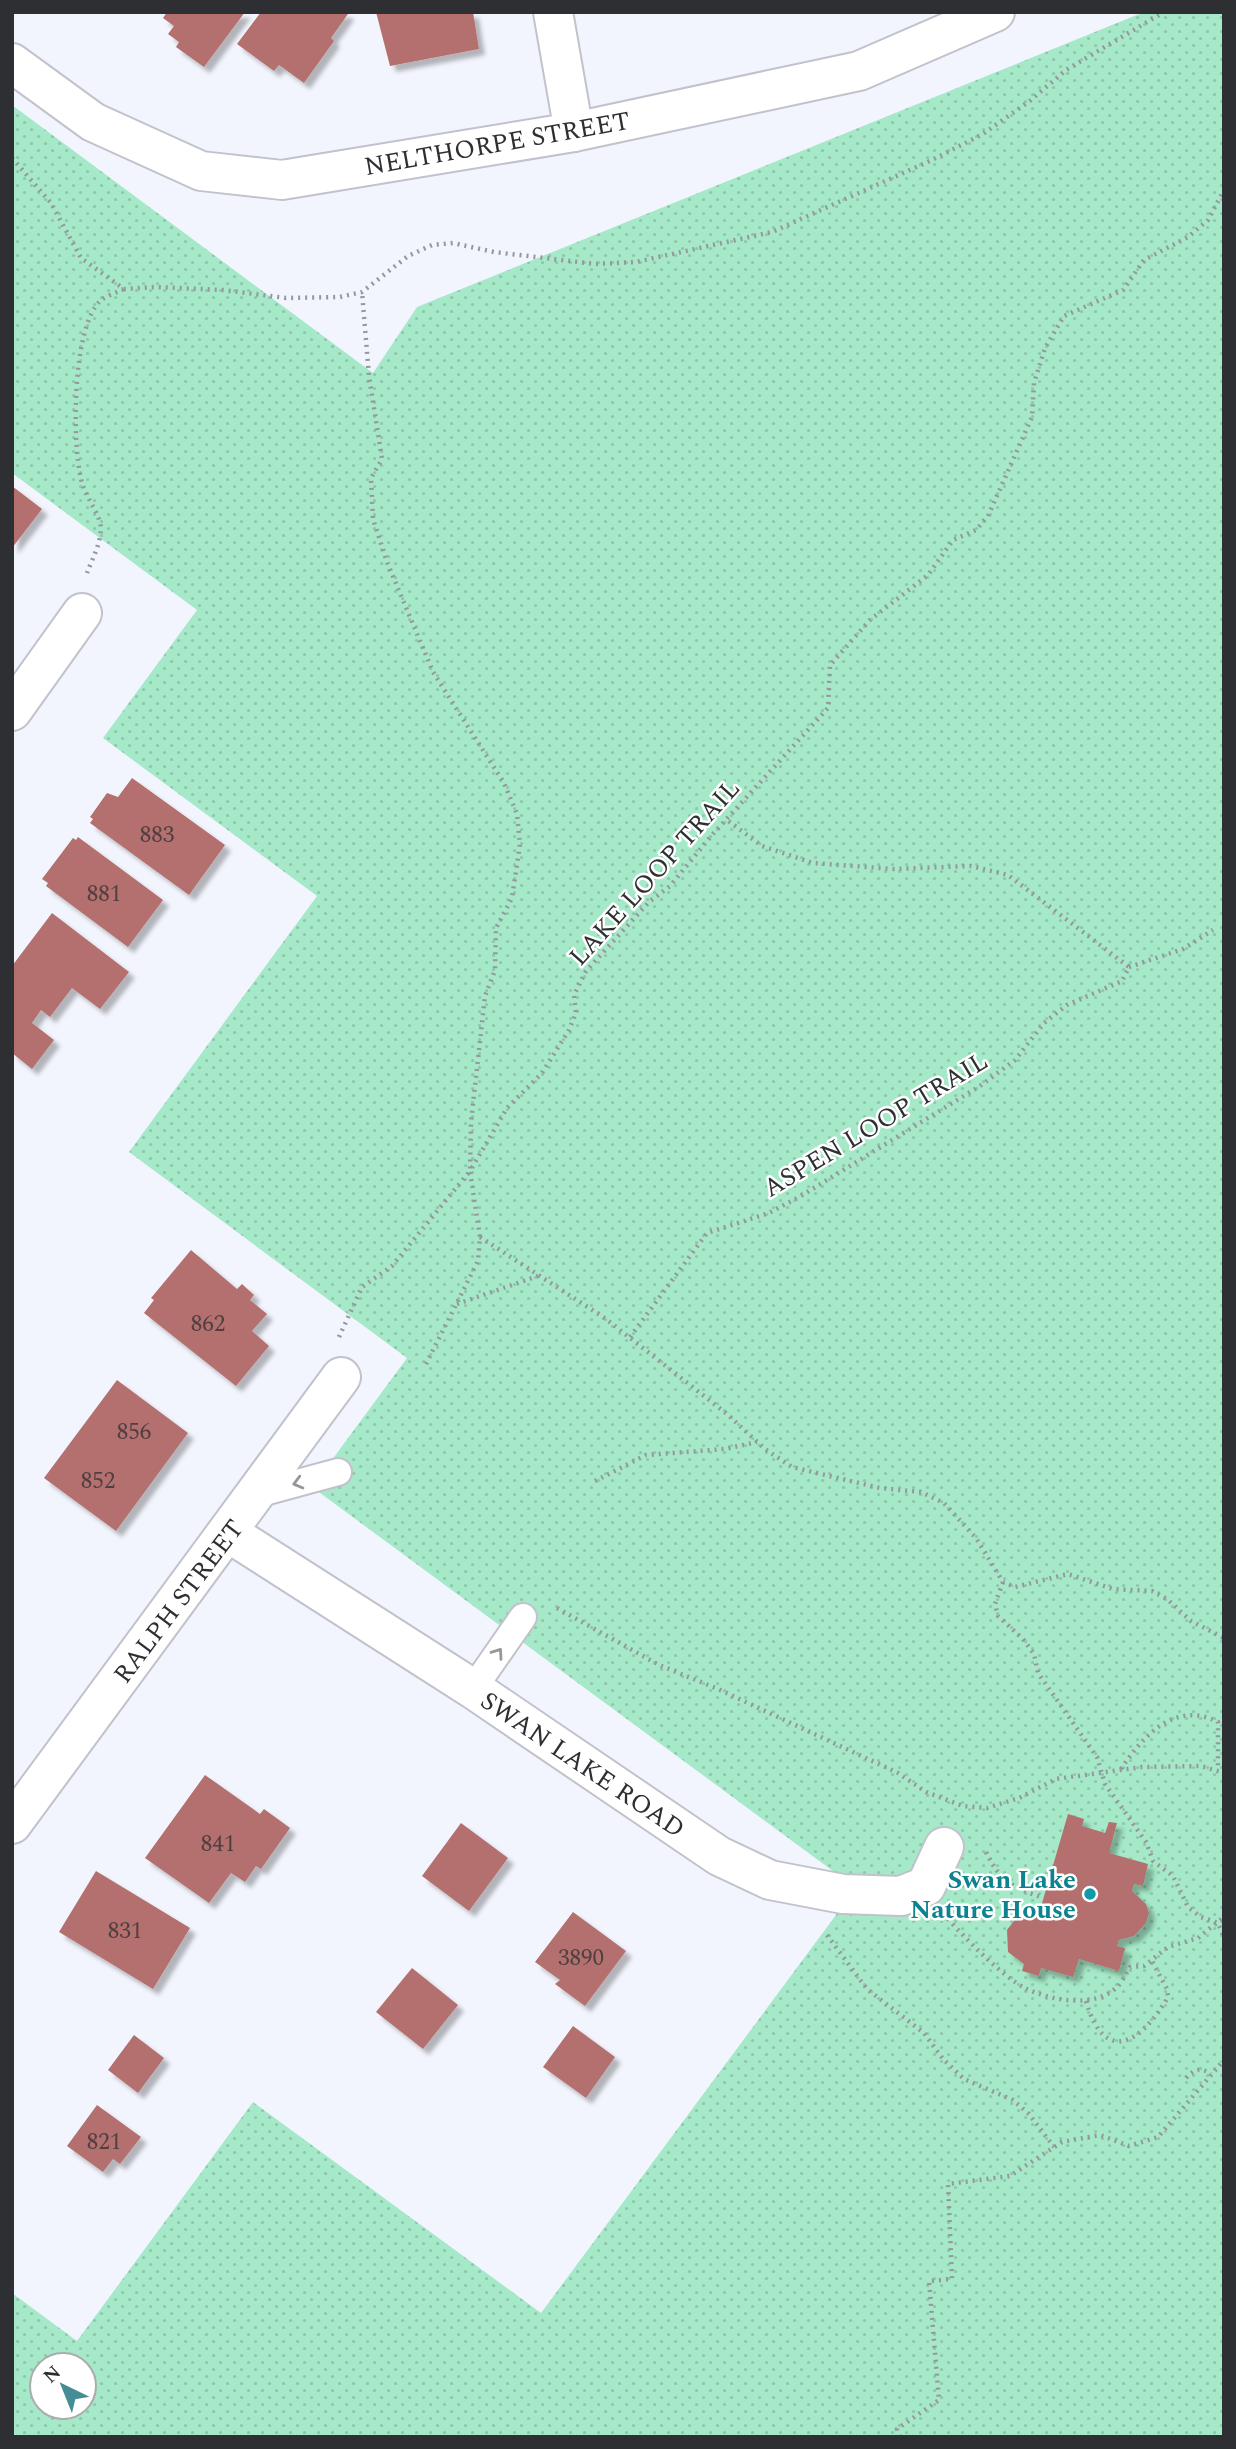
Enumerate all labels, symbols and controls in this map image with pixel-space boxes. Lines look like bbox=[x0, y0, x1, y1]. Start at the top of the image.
street label: NELTHORPE STREET bbox=[361, 101, 633, 187]
street label: LAKE LOOP TRAIL bbox=[560, 770, 750, 975]
house number: 883 bbox=[140, 818, 174, 853]
house number: 881 bbox=[87, 877, 121, 912]
street label: ASPEN LOOP TRAIL bbox=[755, 1042, 996, 1208]
house number: 862 bbox=[191, 1307, 225, 1342]
house number: 856 bbox=[117, 1415, 151, 1450]
house number: 852 bbox=[81, 1464, 115, 1499]
one-way arrow bbox=[292, 1475, 304, 1489]
street label: RALPH STREET bbox=[104, 1511, 254, 1692]
one-way arrow bbox=[490, 1648, 502, 1661]
street label: SWAN LAKE ROAD bbox=[472, 1681, 693, 1848]
house number: 841 bbox=[201, 1827, 235, 1862]
place label: Swan Lake Nature House bbox=[910, 1860, 1076, 1930]
marker: Swan Lake Nature House bbox=[1082, 1886, 1098, 1902]
house number: 831 bbox=[108, 1914, 142, 1949]
house number: 3890 bbox=[558, 1941, 604, 1976]
house number: 821 bbox=[87, 2125, 121, 2160]
north arrow bbox=[28, 2351, 98, 2421]
text: N bbox=[37, 2359, 68, 2391]

